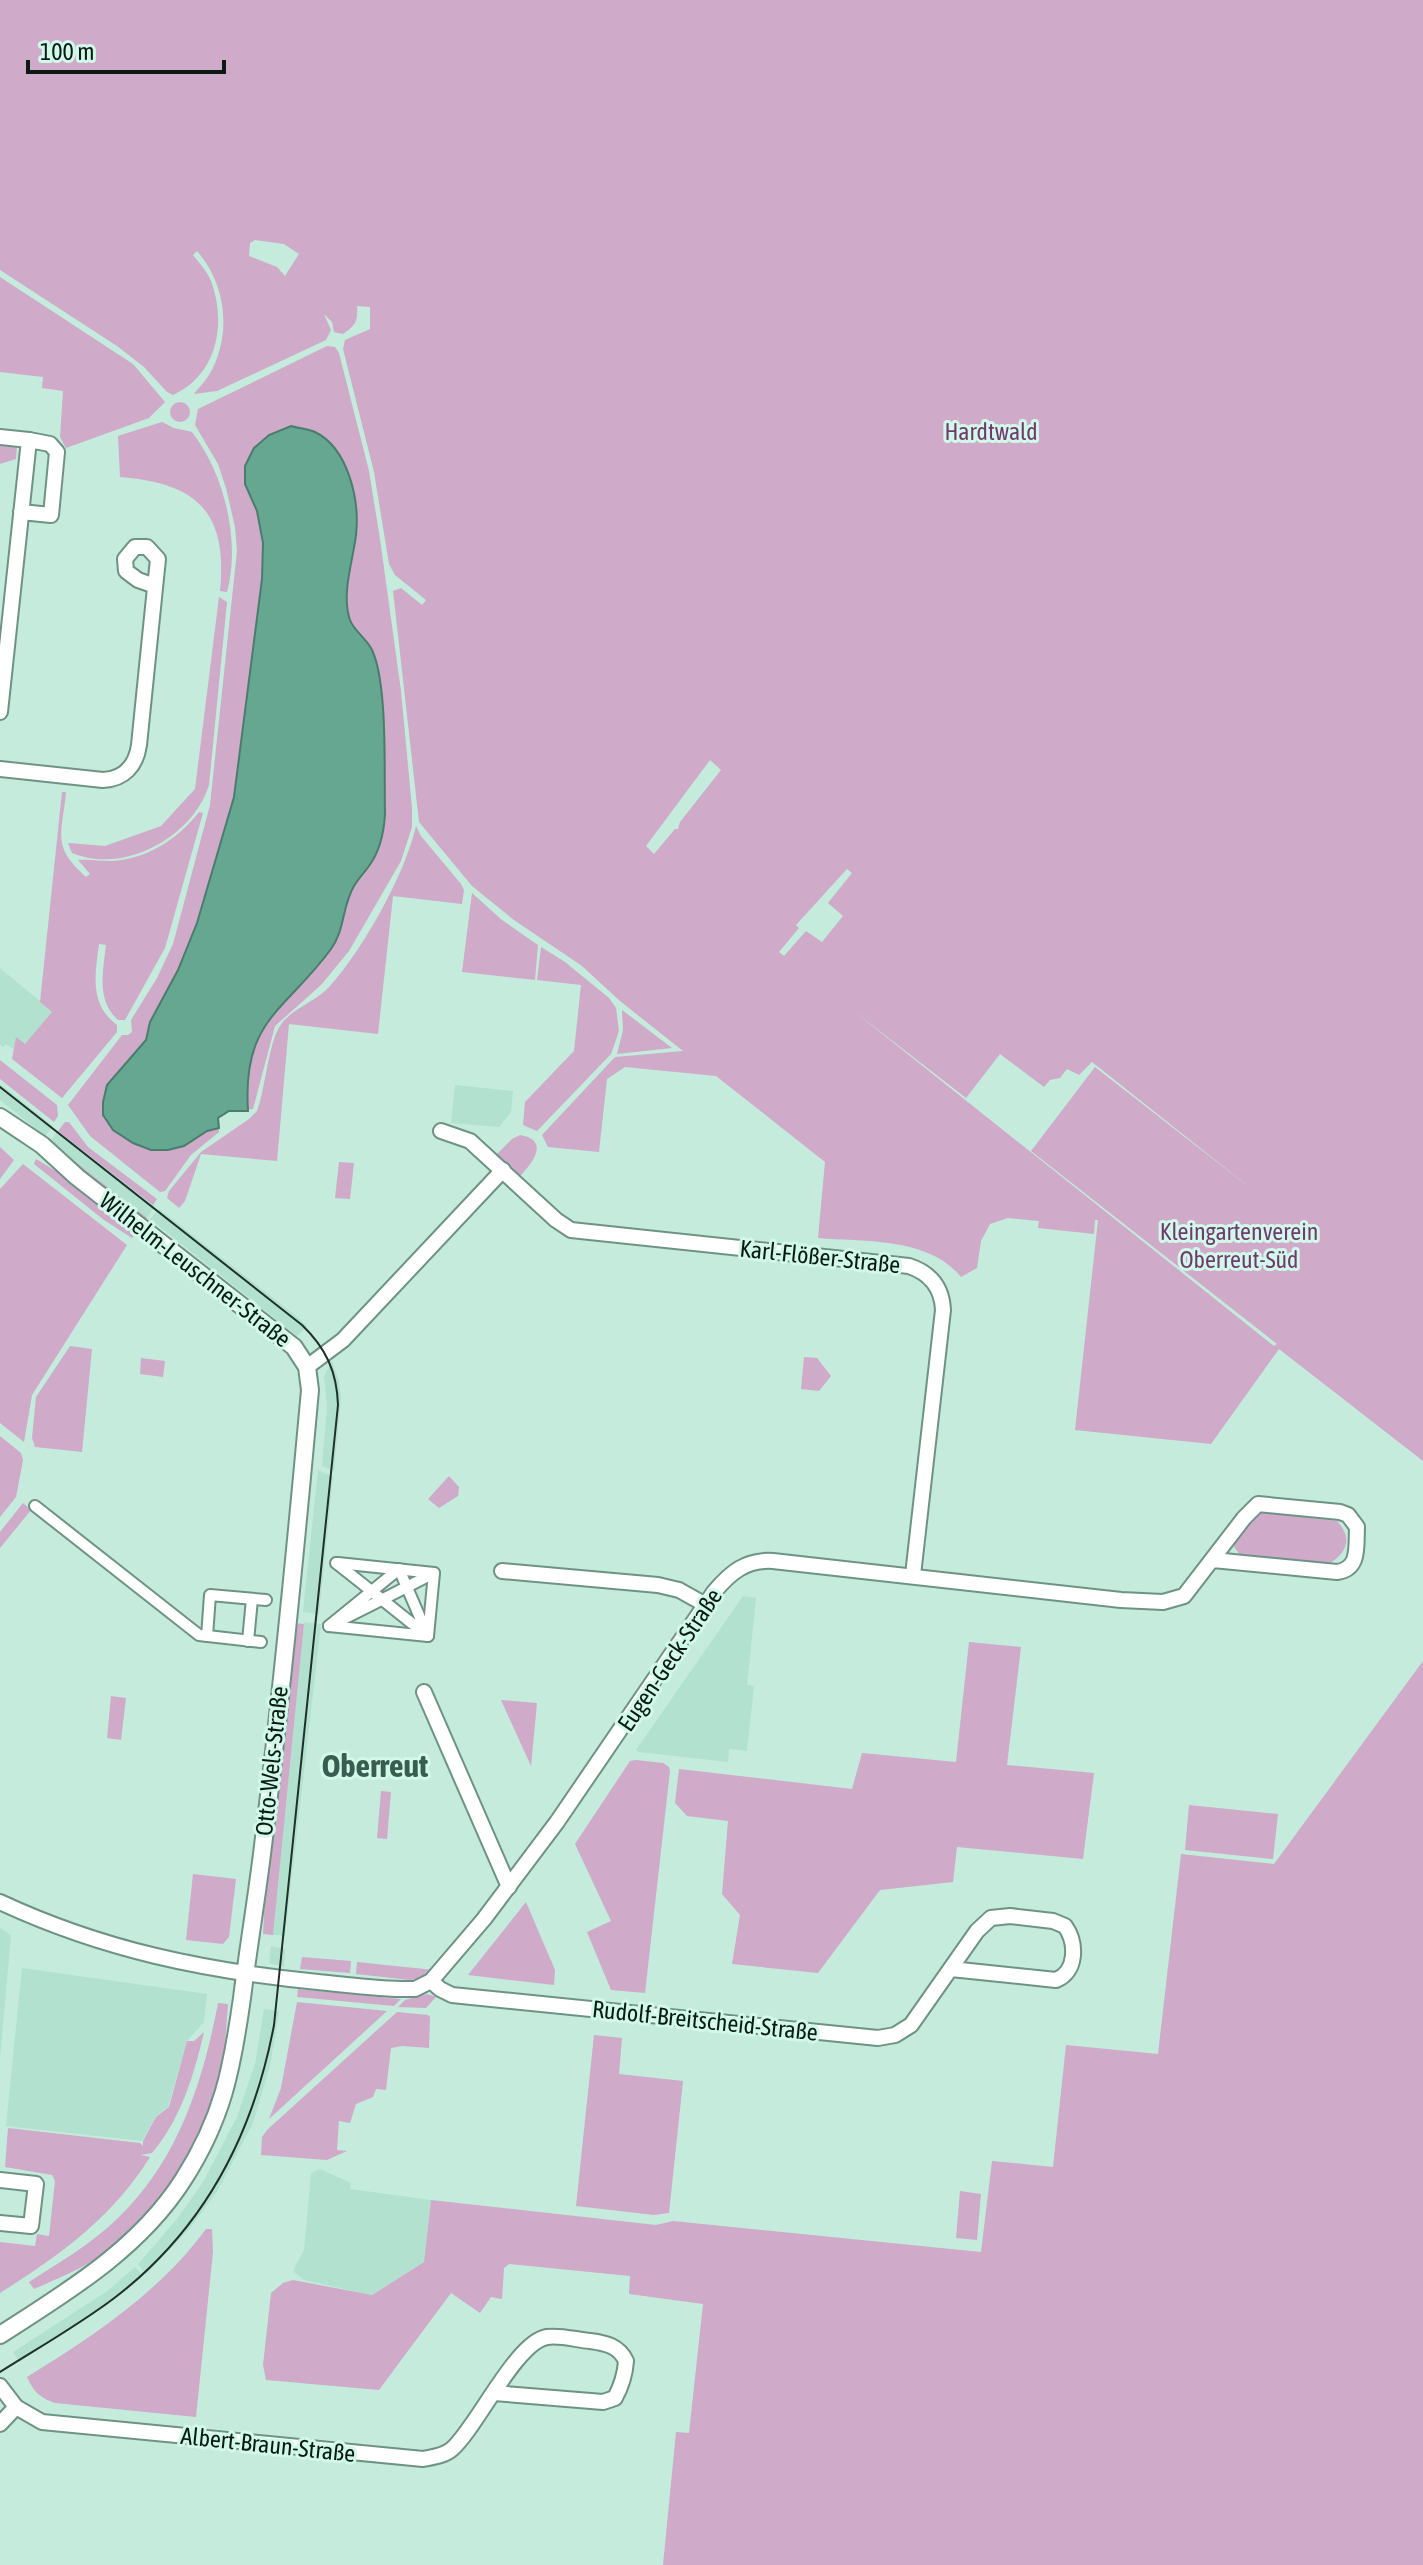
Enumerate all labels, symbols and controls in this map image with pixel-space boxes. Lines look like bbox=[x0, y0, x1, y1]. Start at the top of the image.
scale bar bbox=[28, 24, 224, 74]
text: 100 m bbox=[40, 38, 94, 65]
park label: Hardtwald bbox=[944, 418, 1038, 445]
street label: Wilhelm-Leuschner-Straße bbox=[94, 1187, 296, 1353]
park label: Kleingartenverein Oberreut-Süd bbox=[1160, 1218, 1318, 1273]
street label: Karl-Flößer-Straße bbox=[739, 1235, 902, 1278]
street label: Eugen-Geck-Straße bbox=[612, 1583, 727, 1736]
street label: Otto-Wels-Straße bbox=[250, 1685, 293, 1837]
district label: Oberreut bbox=[322, 1747, 429, 1784]
street label: Rudolf-Breitscheid-Straße bbox=[591, 1995, 819, 2046]
street label: Albert-Braun-Straße bbox=[179, 2422, 357, 2467]

